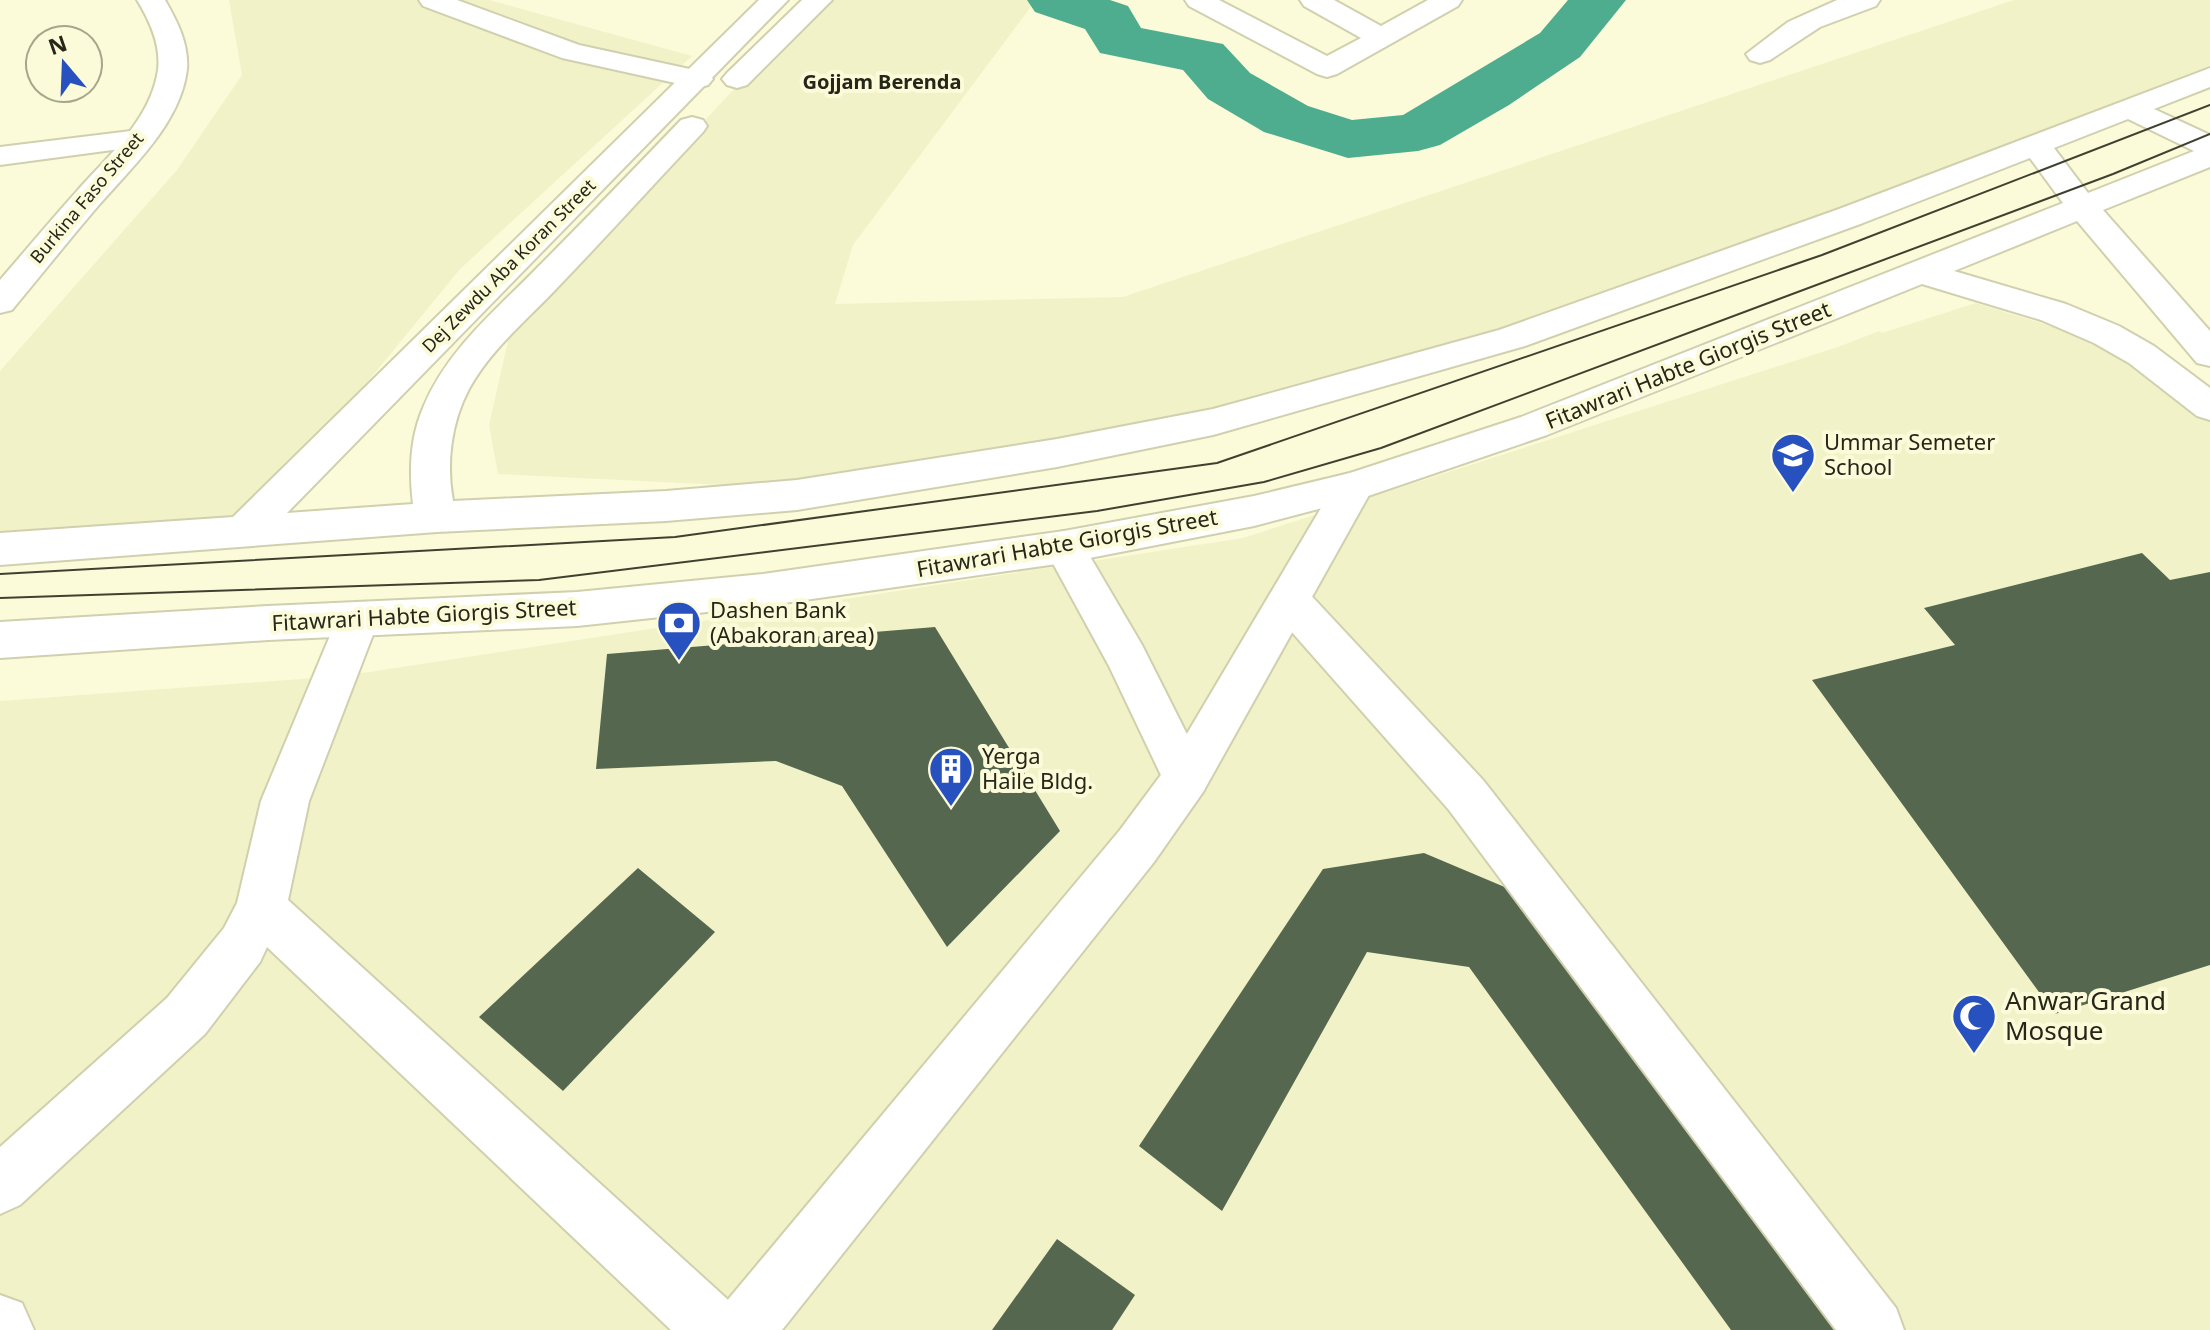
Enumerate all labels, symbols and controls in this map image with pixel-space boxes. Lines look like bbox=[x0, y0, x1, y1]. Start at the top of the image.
north arrow bbox=[24, 24, 104, 104]
text: N bbox=[44, 27, 71, 61]
district label: Gojjam Berenda bbox=[803, 68, 961, 95]
street label: Burkina Faso Street bbox=[24, 126, 149, 268]
street label: Dej Zewdu Aba Koran Street bbox=[416, 173, 601, 357]
street label: Fitawrari Habte Giorgis Street bbox=[1541, 293, 1835, 435]
place label: Ummar Semeter School bbox=[1824, 426, 1995, 481]
school or university icon: Ummar Semeter School bbox=[1769, 431, 1817, 494]
street label: Fitawrari Habte Giorgis Street bbox=[914, 501, 1220, 583]
street label: Fitawrari Habte Giorgis Street bbox=[271, 591, 577, 637]
place label: Dashen Bank (Abakoran area) bbox=[710, 594, 874, 649]
bank icon: Dashen Bank (Abakoran area) bbox=[655, 599, 703, 662]
place label: Yerga Haile Bldg. bbox=[982, 740, 1093, 795]
building icon: Yerga Haile Bldg. bbox=[927, 745, 975, 808]
place label: Anwar Grand Mosque bbox=[2005, 982, 2166, 1048]
mosque icon: Anwar Grand Mosque bbox=[1950, 992, 1998, 1055]

